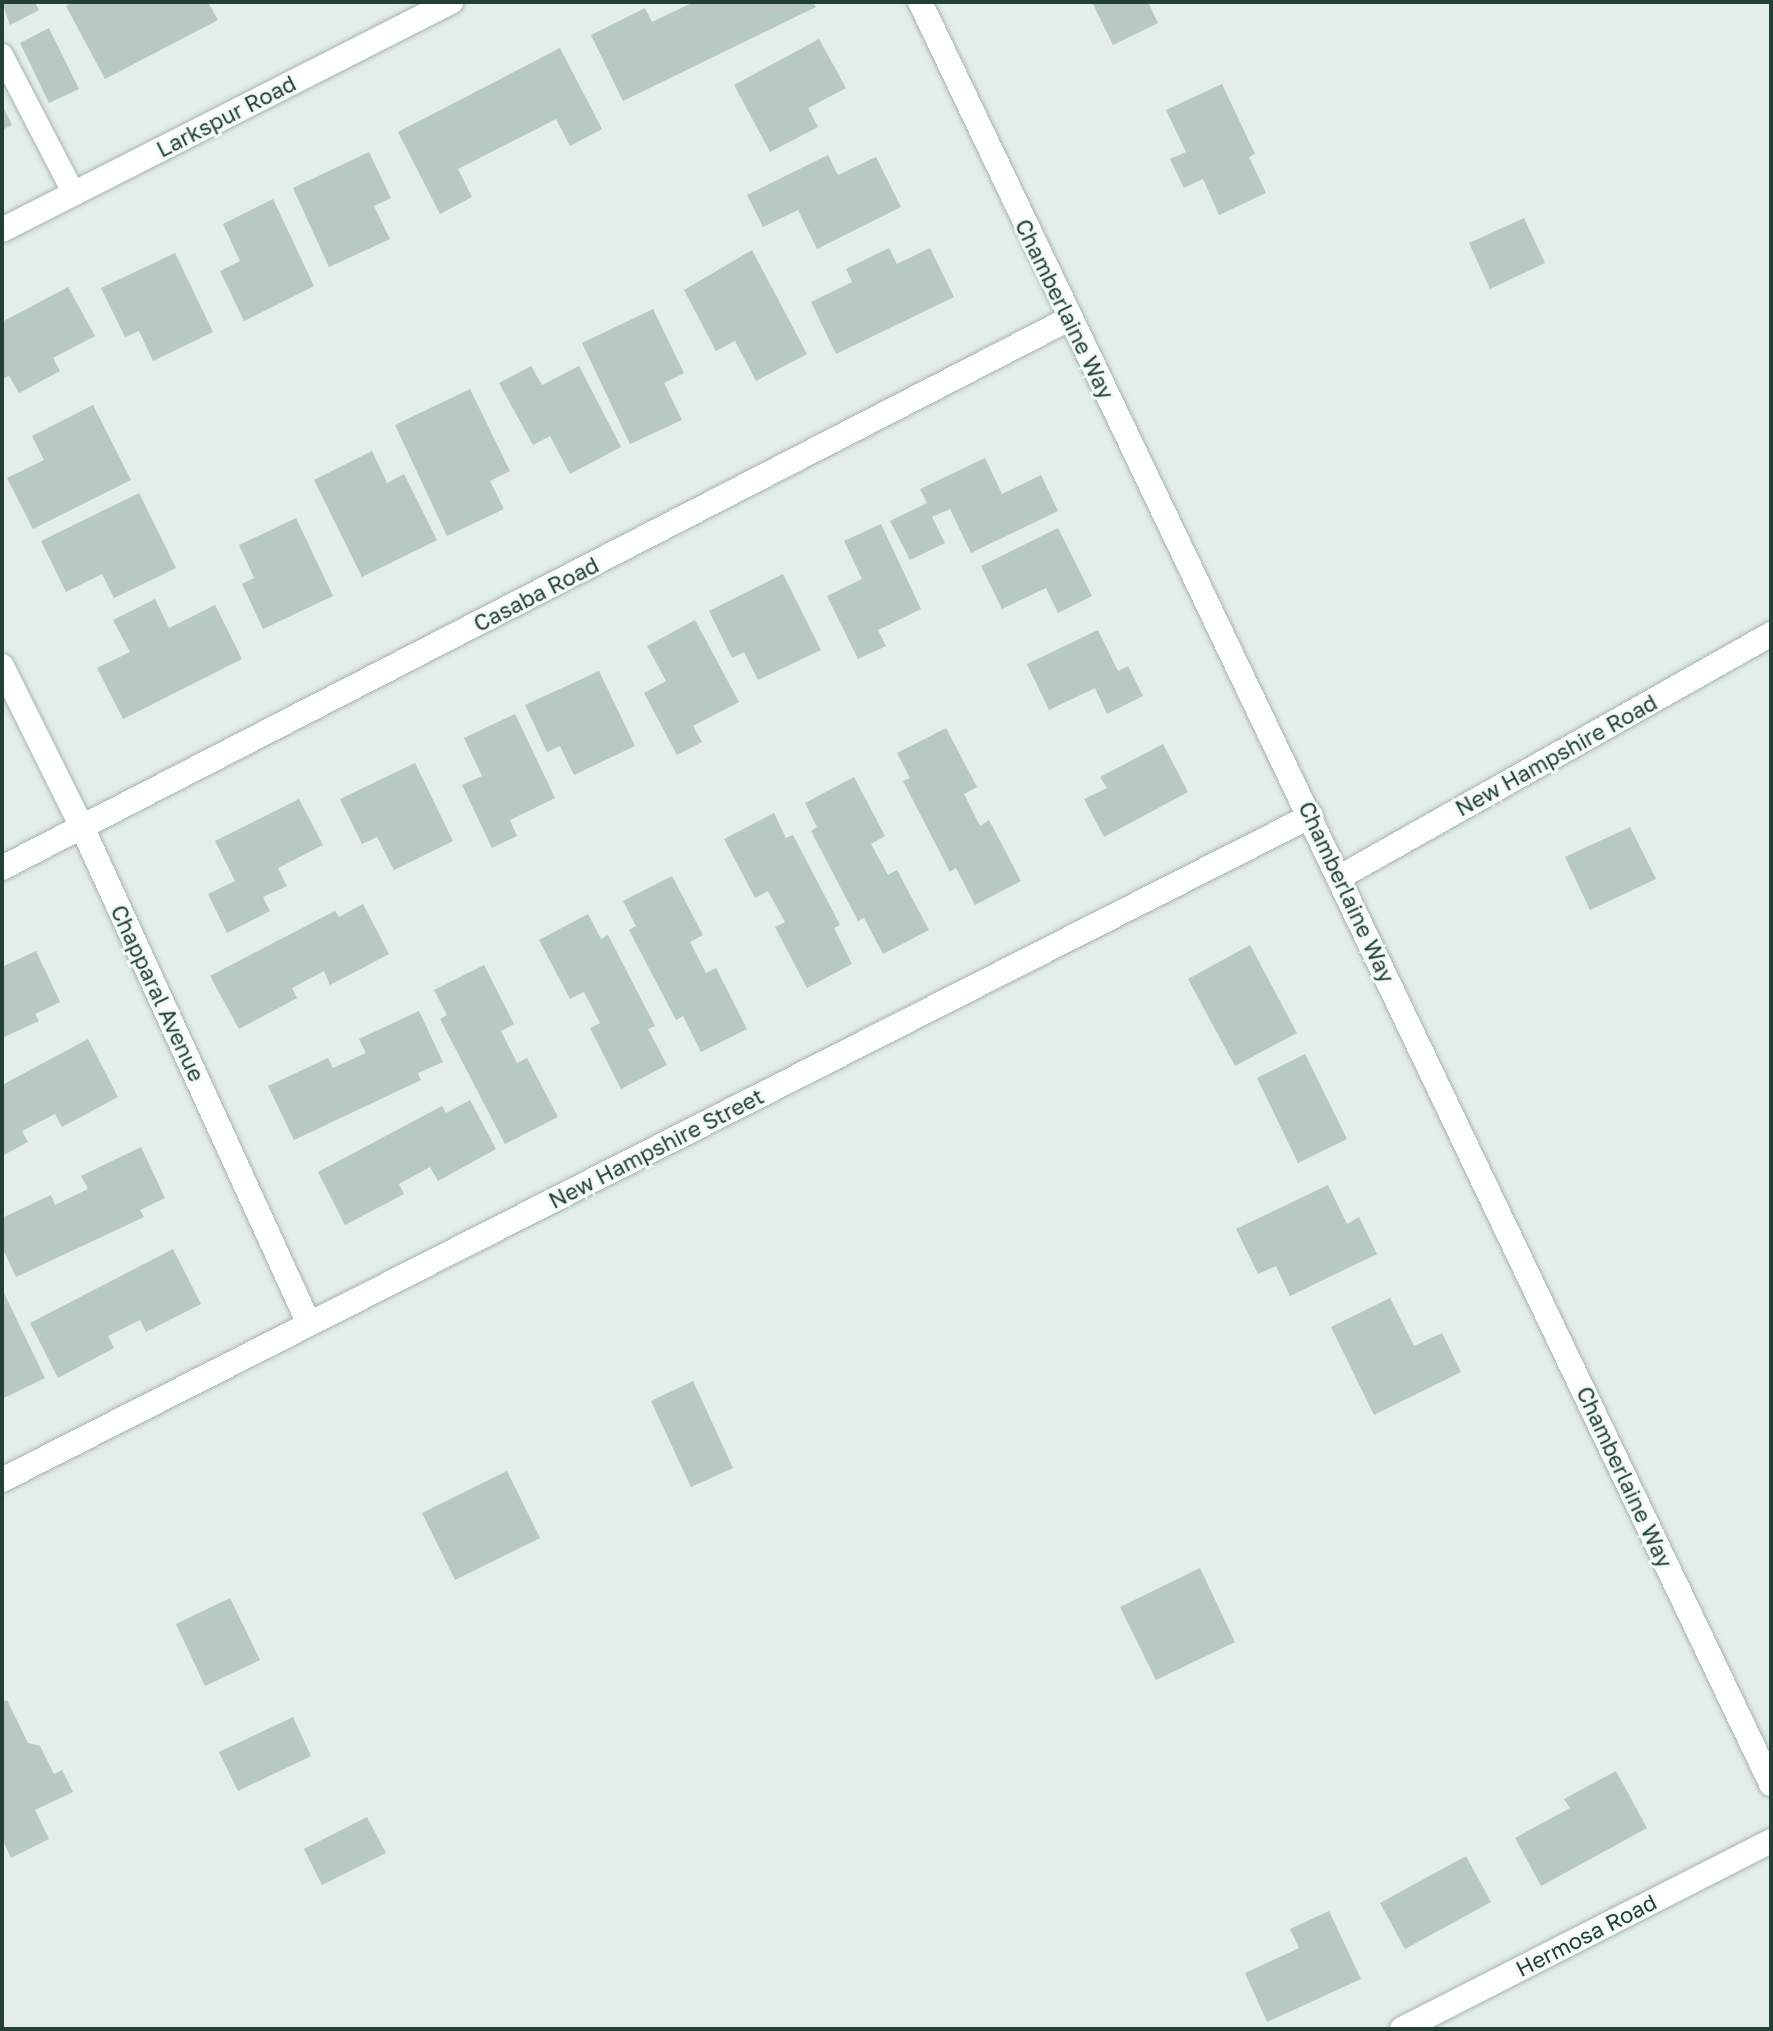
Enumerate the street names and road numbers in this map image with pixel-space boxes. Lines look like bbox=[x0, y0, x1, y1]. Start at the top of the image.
street label: Larkspur Road bbox=[152, 70, 300, 162]
street label: Chamberlaine Way bbox=[1010, 215, 1120, 403]
street label: Casaba Road bbox=[469, 551, 603, 637]
street label: New Hampshire Road bbox=[1451, 689, 1661, 821]
street label: Chamberlaine Way bbox=[1293, 797, 1401, 987]
street label: Chapparal Avenue bbox=[106, 901, 210, 1085]
street label: New Hampshire Street bbox=[544, 1082, 768, 1214]
street label: Chamberlaine Way bbox=[1571, 1382, 1679, 1572]
street label: Hermosa Road bbox=[1511, 1888, 1661, 1982]

